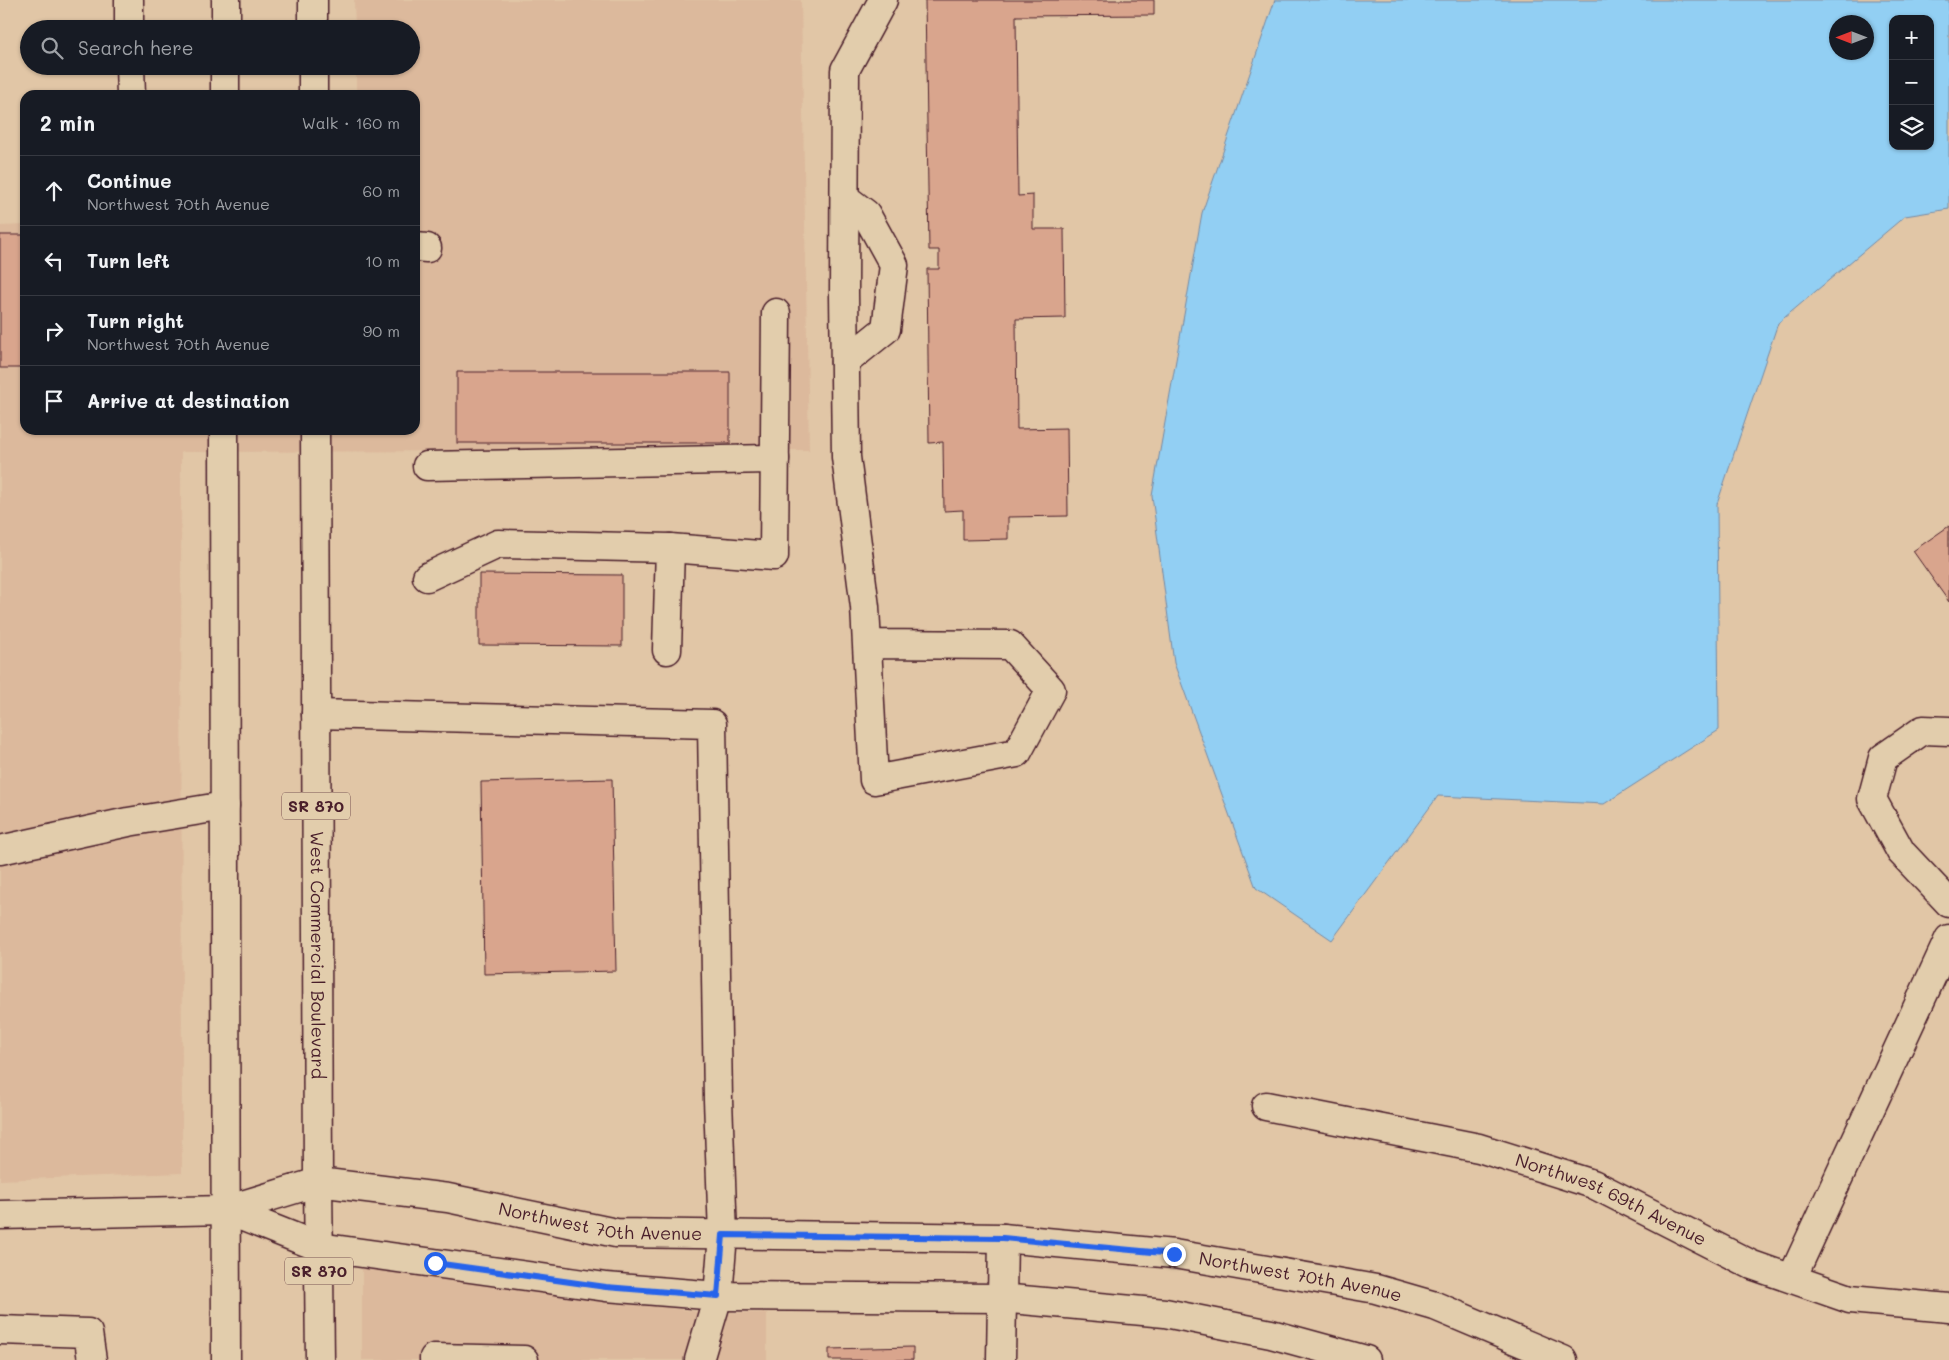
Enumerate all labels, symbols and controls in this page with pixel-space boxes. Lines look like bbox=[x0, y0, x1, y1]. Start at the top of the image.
north arrow bbox=[1829, 15, 1874, 60]
map controls bbox=[1889, 15, 1934, 150]
button: + bbox=[1889, 15, 1934, 60]
search box bbox=[20, 20, 420, 75]
icon: search bbox=[38, 34, 66, 62]
text: Search here bbox=[78, 35, 194, 60]
button: − bbox=[1889, 60, 1934, 105]
button: layers bbox=[1889, 105, 1934, 150]
text: 2 min bbox=[40, 109, 95, 136]
text: Walk · 160 m bbox=[302, 112, 400, 133]
text: Continue bbox=[87, 168, 172, 193]
icon: ahead bbox=[40, 177, 68, 205]
text: 60 m bbox=[363, 180, 400, 201]
text: Northwest 70th Avenue bbox=[87, 193, 270, 214]
icon: left bbox=[40, 247, 68, 275]
text: Turn left bbox=[87, 248, 170, 273]
text: 10 m bbox=[365, 250, 400, 271]
text: Turn right bbox=[87, 308, 184, 333]
icon: right bbox=[40, 317, 68, 345]
text: 90 m bbox=[363, 320, 400, 341]
text: Northwest 70th Avenue bbox=[87, 333, 270, 354]
icon: arrive bbox=[40, 387, 68, 415]
text: Arrive at destination bbox=[87, 388, 290, 413]
road number: SR 870 bbox=[282, 792, 350, 819]
street label: West Commercial Boulevard bbox=[306, 831, 331, 1079]
street label: Northwest 69th Avenue bbox=[1513, 1147, 1711, 1251]
street label: Northwest 70th Avenue bbox=[496, 1196, 702, 1245]
route end bbox=[1163, 1243, 1186, 1266]
street label: Northwest 70th Avenue bbox=[1197, 1246, 1405, 1307]
route start bbox=[424, 1252, 447, 1275]
road number: SR 870 bbox=[285, 1258, 353, 1284]

